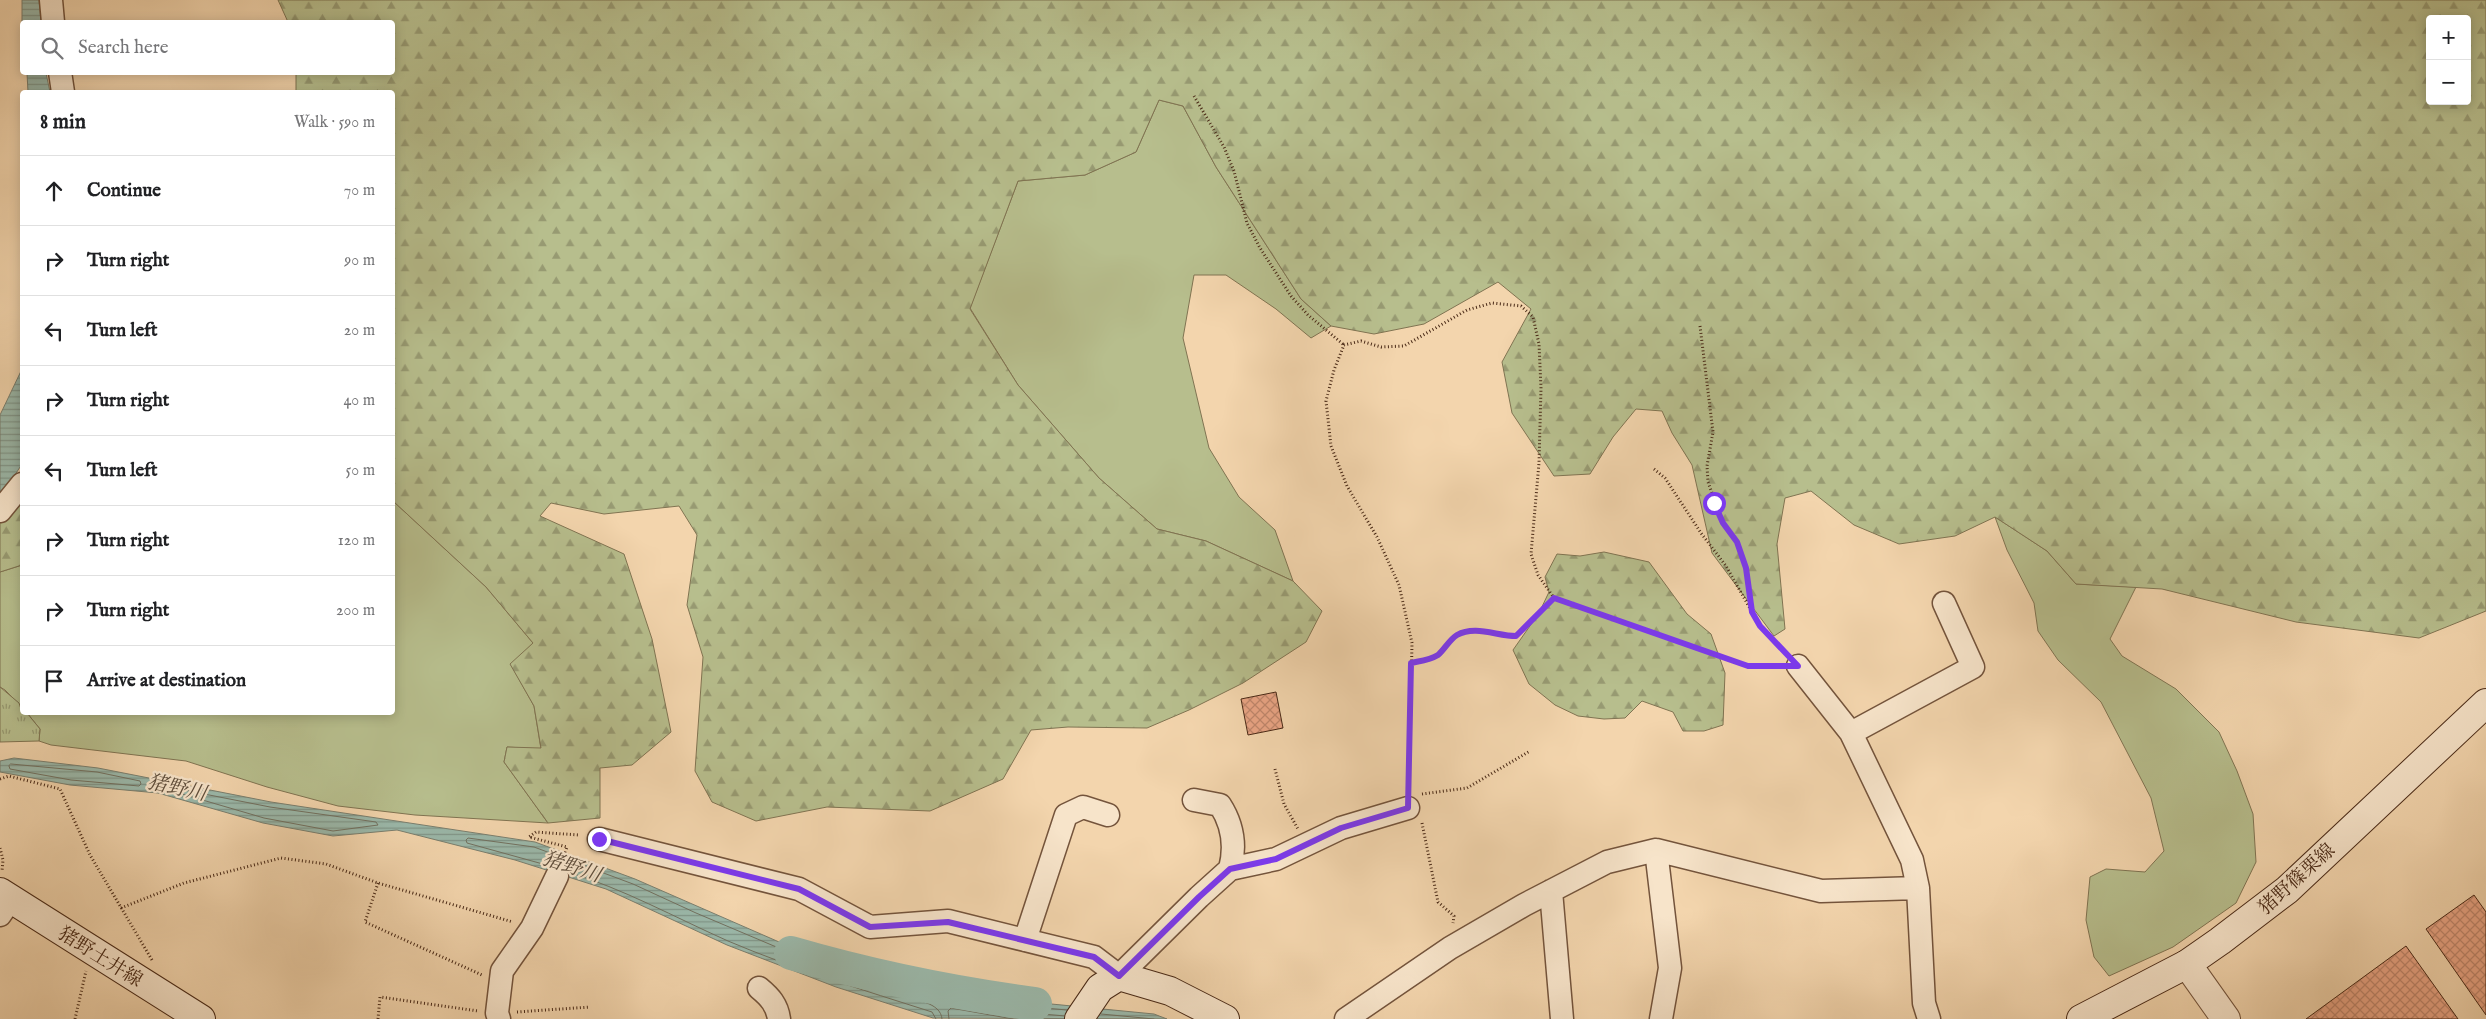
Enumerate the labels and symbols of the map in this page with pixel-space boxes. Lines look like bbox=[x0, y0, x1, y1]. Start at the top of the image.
route start bbox=[1703, 492, 1726, 515]
water label: 猪野川 bbox=[145, 770, 211, 807]
route end bbox=[588, 828, 611, 851]
street label: 猪野篠栗線 bbox=[2254, 839, 2341, 920]
water label: 猪野川 bbox=[539, 846, 606, 889]
street label: 猪野土井線 bbox=[53, 922, 147, 993]

